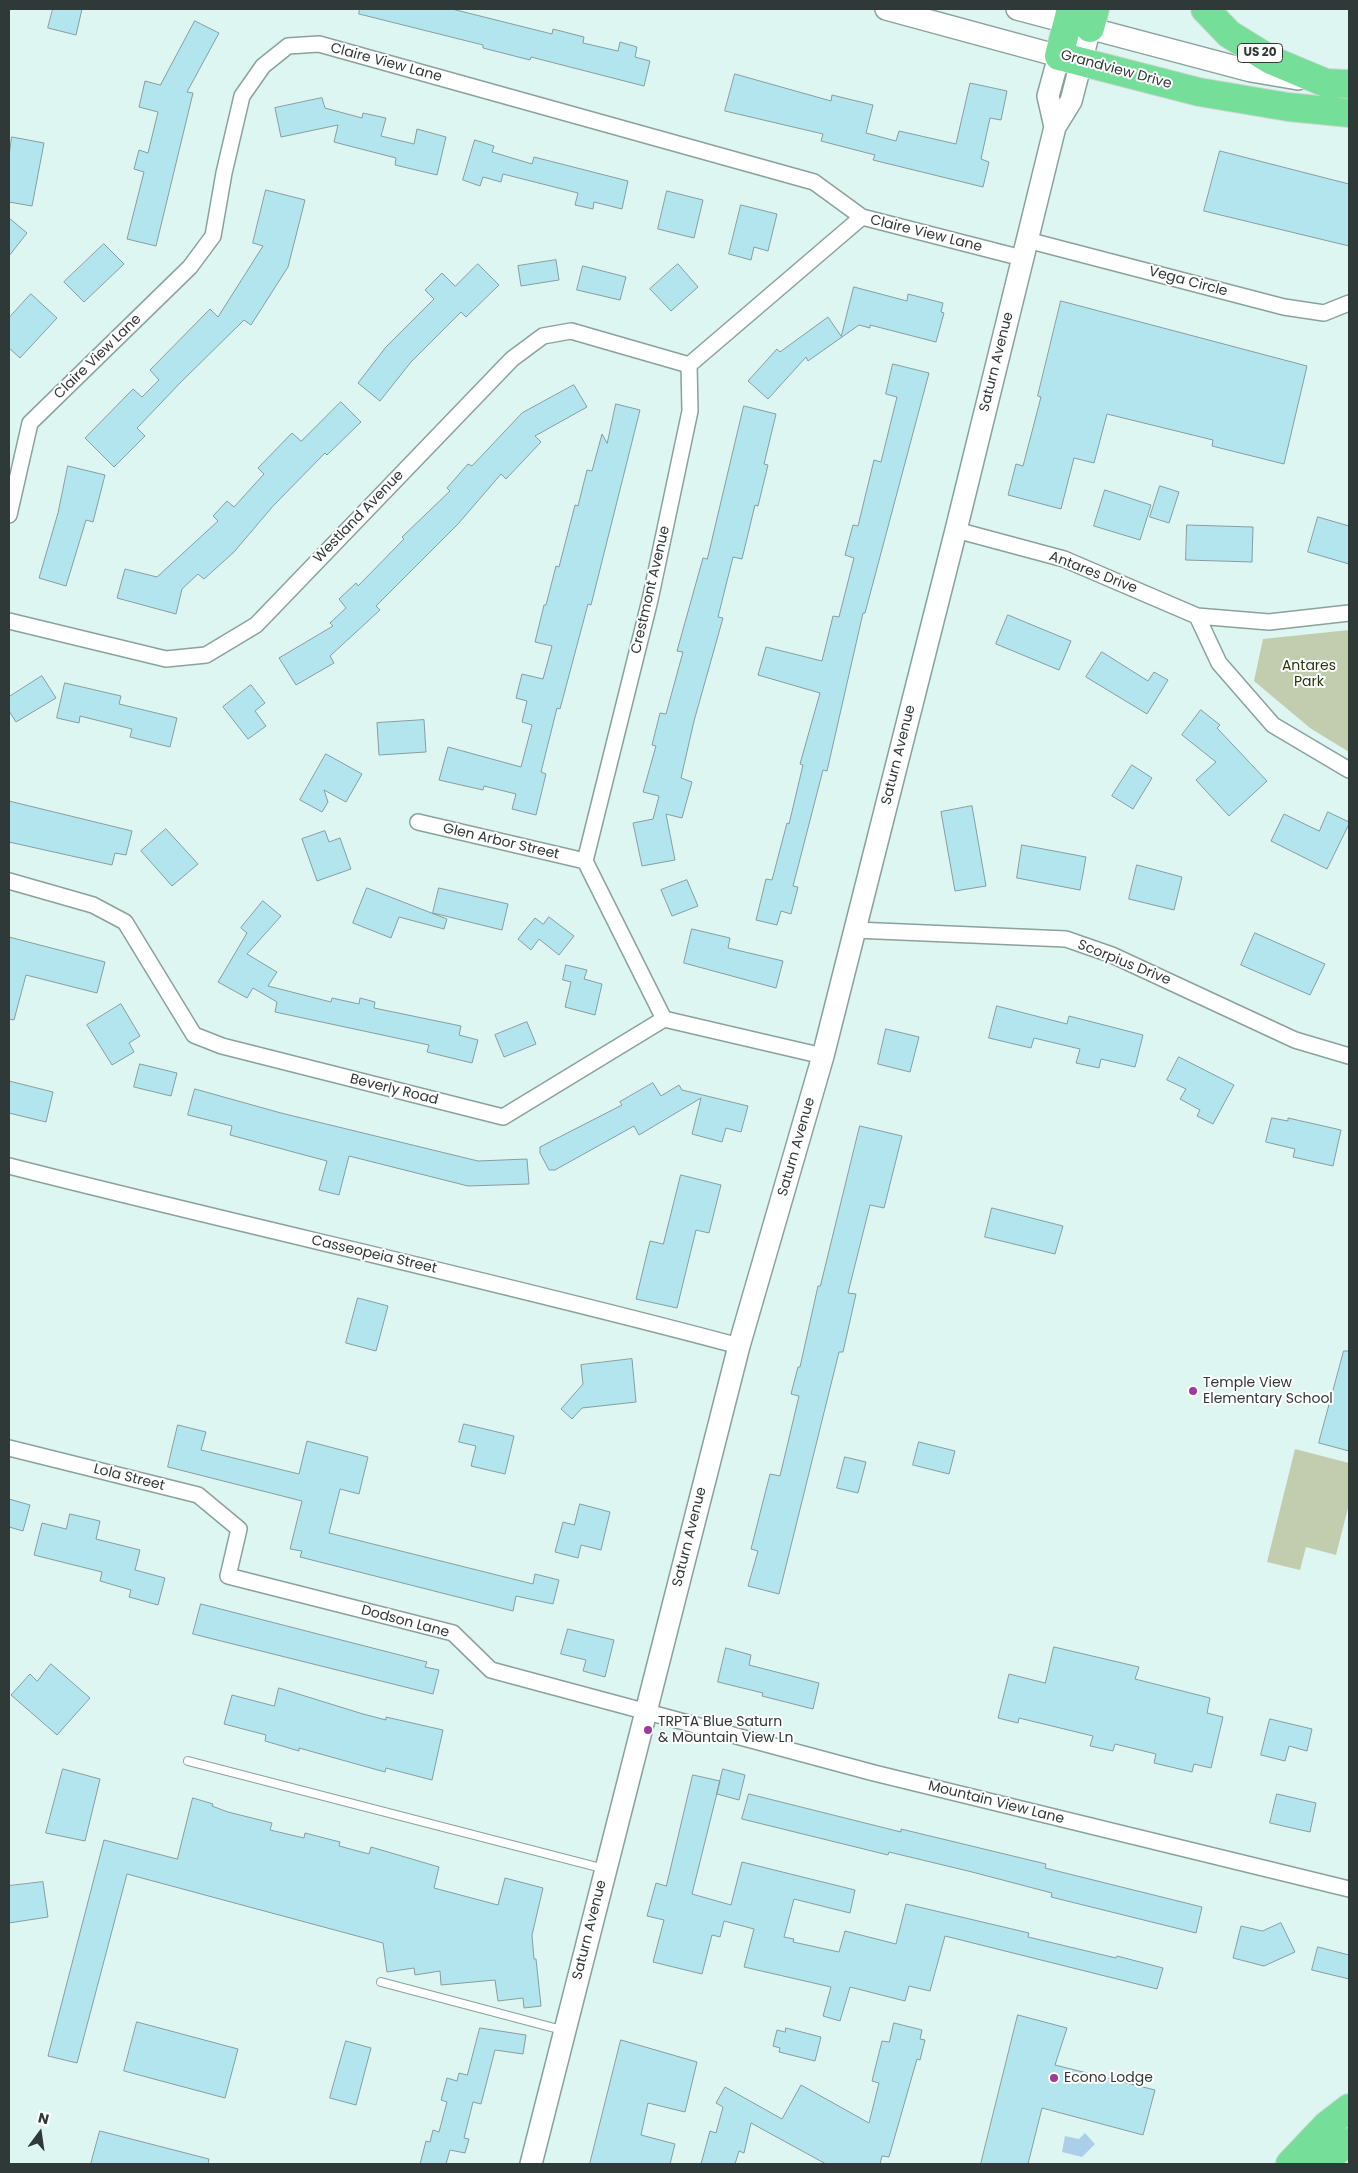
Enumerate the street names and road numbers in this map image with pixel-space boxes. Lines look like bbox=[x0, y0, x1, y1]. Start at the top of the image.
street label: Claire View Lane bbox=[328, 40, 444, 86]
road number: US 20 bbox=[1238, 44, 1282, 62]
street label: Grandview Drive bbox=[1059, 47, 1173, 93]
street label: Claire View Lane bbox=[868, 212, 984, 256]
street label: Vega Circle bbox=[1147, 263, 1229, 301]
street label: Saturn Avenue bbox=[976, 310, 1018, 414]
street label: Claire View Lane bbox=[51, 311, 145, 403]
street label: Westland Avenue bbox=[310, 467, 408, 567]
street label: Crestmont Avenue bbox=[628, 524, 674, 656]
street label: Antares Drive bbox=[1047, 548, 1139, 598]
street label: Saturn Avenue bbox=[878, 703, 920, 807]
street label: Glen Arbor Street bbox=[441, 820, 561, 864]
street label: Scorpius Drive bbox=[1075, 937, 1173, 989]
street label: Beverly Road bbox=[348, 1071, 440, 1109]
street label: Saturn Avenue bbox=[775, 1096, 819, 1198]
street label: Casseopeia Street bbox=[310, 1232, 438, 1278]
street label: Lola Street bbox=[92, 1461, 166, 1495]
street label: Saturn Avenue bbox=[669, 1485, 711, 1589]
street label: Dodson Lane bbox=[359, 1602, 451, 1642]
street label: Mountain View Lane bbox=[926, 1778, 1066, 1828]
street label: Saturn Avenue bbox=[569, 1878, 611, 1982]

